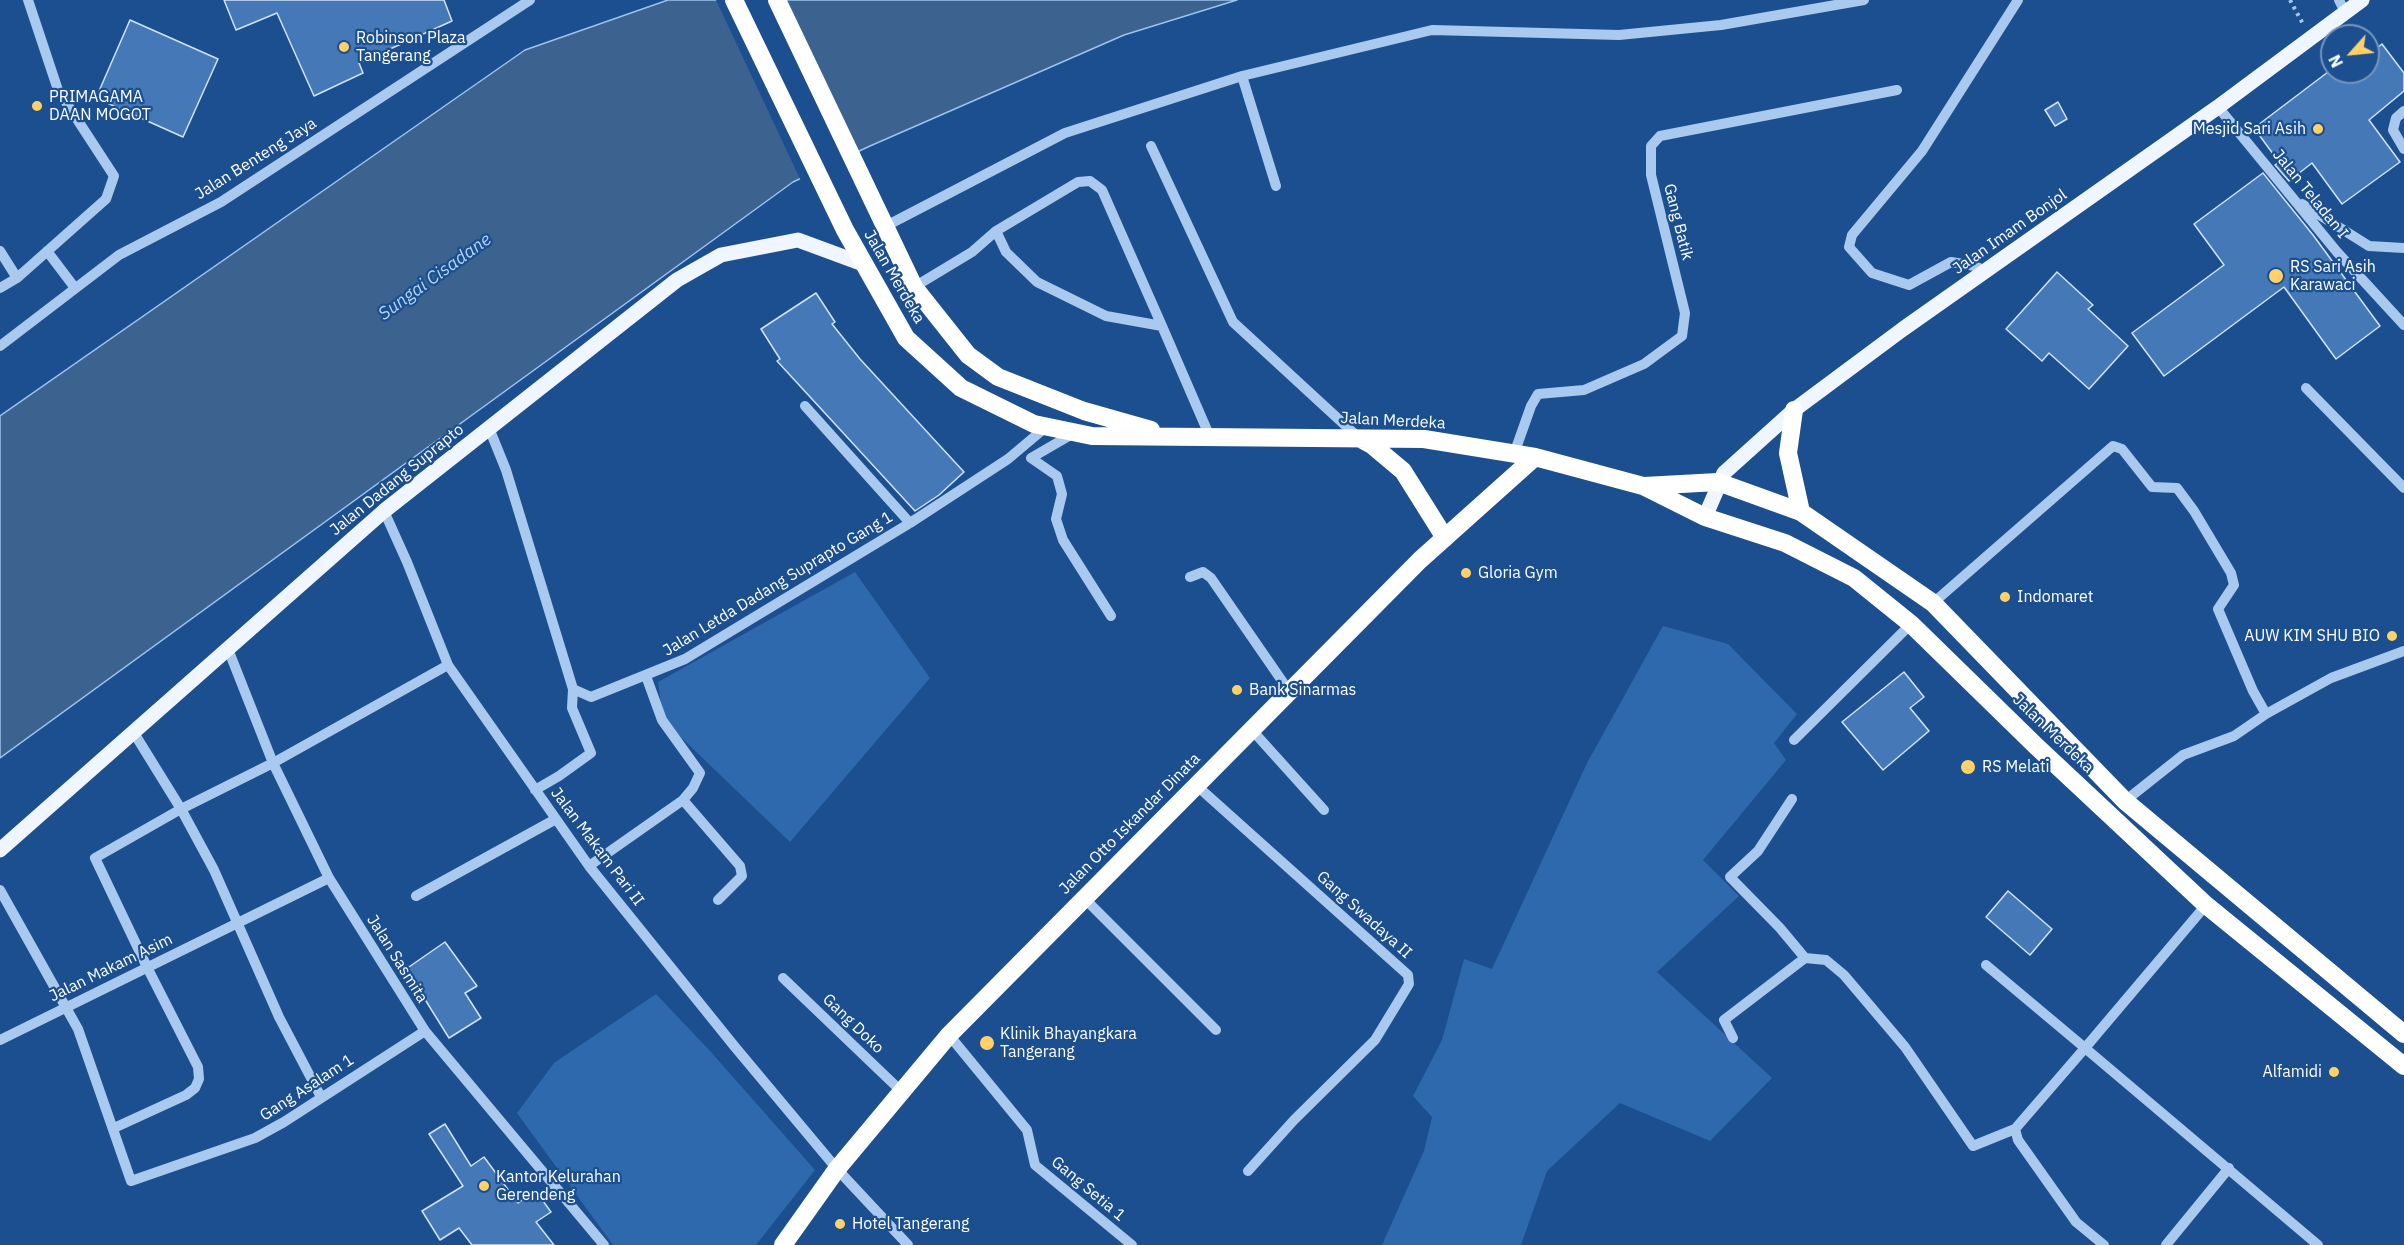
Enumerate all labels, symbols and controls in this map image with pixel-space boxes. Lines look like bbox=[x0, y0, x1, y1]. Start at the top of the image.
north arrow bbox=[2320, 24, 2380, 84]
place label: Robinson Plaza Tangerang bbox=[356, 28, 466, 66]
marker: Robinson Plaza Tangerang bbox=[337, 40, 351, 54]
text: N bbox=[2324, 52, 2347, 71]
place label: PRIMAGAMA DAAN MOGOT bbox=[49, 87, 151, 125]
marker: PRIMAGAMA DAAN MOGOT bbox=[30, 99, 44, 113]
street label: Jalan Benteng Jaya bbox=[192, 114, 320, 204]
place label: Mesjid Sari Asih bbox=[2193, 119, 2306, 139]
marker: Mesjid Sari Asih bbox=[2311, 122, 2325, 136]
street label: Jalan Teladan I bbox=[2268, 145, 2352, 243]
street label: Gang Batik bbox=[1659, 182, 1697, 262]
street label: Jalan Imam Bonjol bbox=[1949, 185, 2071, 279]
street label: Jalan Merdeka bbox=[859, 227, 929, 327]
water label: Sungai Cisadane bbox=[374, 229, 496, 325]
place label: RS Sari Asih Karawaci bbox=[2290, 257, 2376, 295]
marker: RS Sari Asih Karawaci bbox=[2267, 267, 2285, 285]
street label: Jalan Merdeka bbox=[1340, 409, 1446, 433]
street label: Jalan Dadang Suprapto bbox=[326, 420, 468, 540]
street label: Jalan Letda Dadang Suprapto Gang 1 bbox=[660, 508, 896, 660]
place label: Gloria Gym bbox=[1478, 563, 1558, 583]
marker: Gloria Gym bbox=[1459, 566, 1473, 580]
place label: Indomaret bbox=[2017, 587, 2093, 607]
marker: Indomaret bbox=[1998, 590, 2012, 604]
place label: AUW KIM SHU BIO bbox=[2244, 626, 2380, 646]
marker: AUW KIM SHU BIO bbox=[2385, 629, 2399, 643]
place label: Bank Sinarmas bbox=[1249, 680, 1356, 700]
marker: Bank Sinarmas bbox=[1230, 683, 1244, 697]
street label: Jalan Merdeka bbox=[2009, 691, 2097, 777]
street label: Jalan Otto Iskandar Dinata bbox=[1055, 749, 1205, 899]
place label: RS Melati bbox=[1982, 757, 2050, 777]
marker: RS Melati bbox=[1959, 758, 1977, 776]
street label: Jalan Makam Pari II bbox=[546, 784, 648, 910]
street label: Gang Swadaya II bbox=[1312, 867, 1416, 963]
street label: Jalan Sasmita bbox=[362, 911, 432, 1007]
street label: Jalan Makam Asim bbox=[46, 930, 176, 1006]
street label: Gang Doko bbox=[818, 990, 888, 1058]
place label: Klinik Bhayangkara Tangerang bbox=[1000, 1024, 1137, 1062]
marker: Klinik Bhayangkara Tangerang bbox=[978, 1034, 996, 1052]
street label: Gang Asalam 1 bbox=[257, 1051, 357, 1125]
place label: Alfamidi bbox=[2262, 1062, 2322, 1082]
marker: Alfamidi bbox=[2327, 1065, 2341, 1079]
street label: Gang Setia 1 bbox=[1047, 1153, 1129, 1225]
place label: Kantor Kelurahan Gerendeng bbox=[496, 1167, 621, 1205]
marker: Kantor Kelurahan Gerendeng bbox=[477, 1179, 491, 1193]
place label: Hotel Tangerang bbox=[852, 1214, 969, 1234]
marker: Hotel Tangerang bbox=[833, 1217, 847, 1231]

